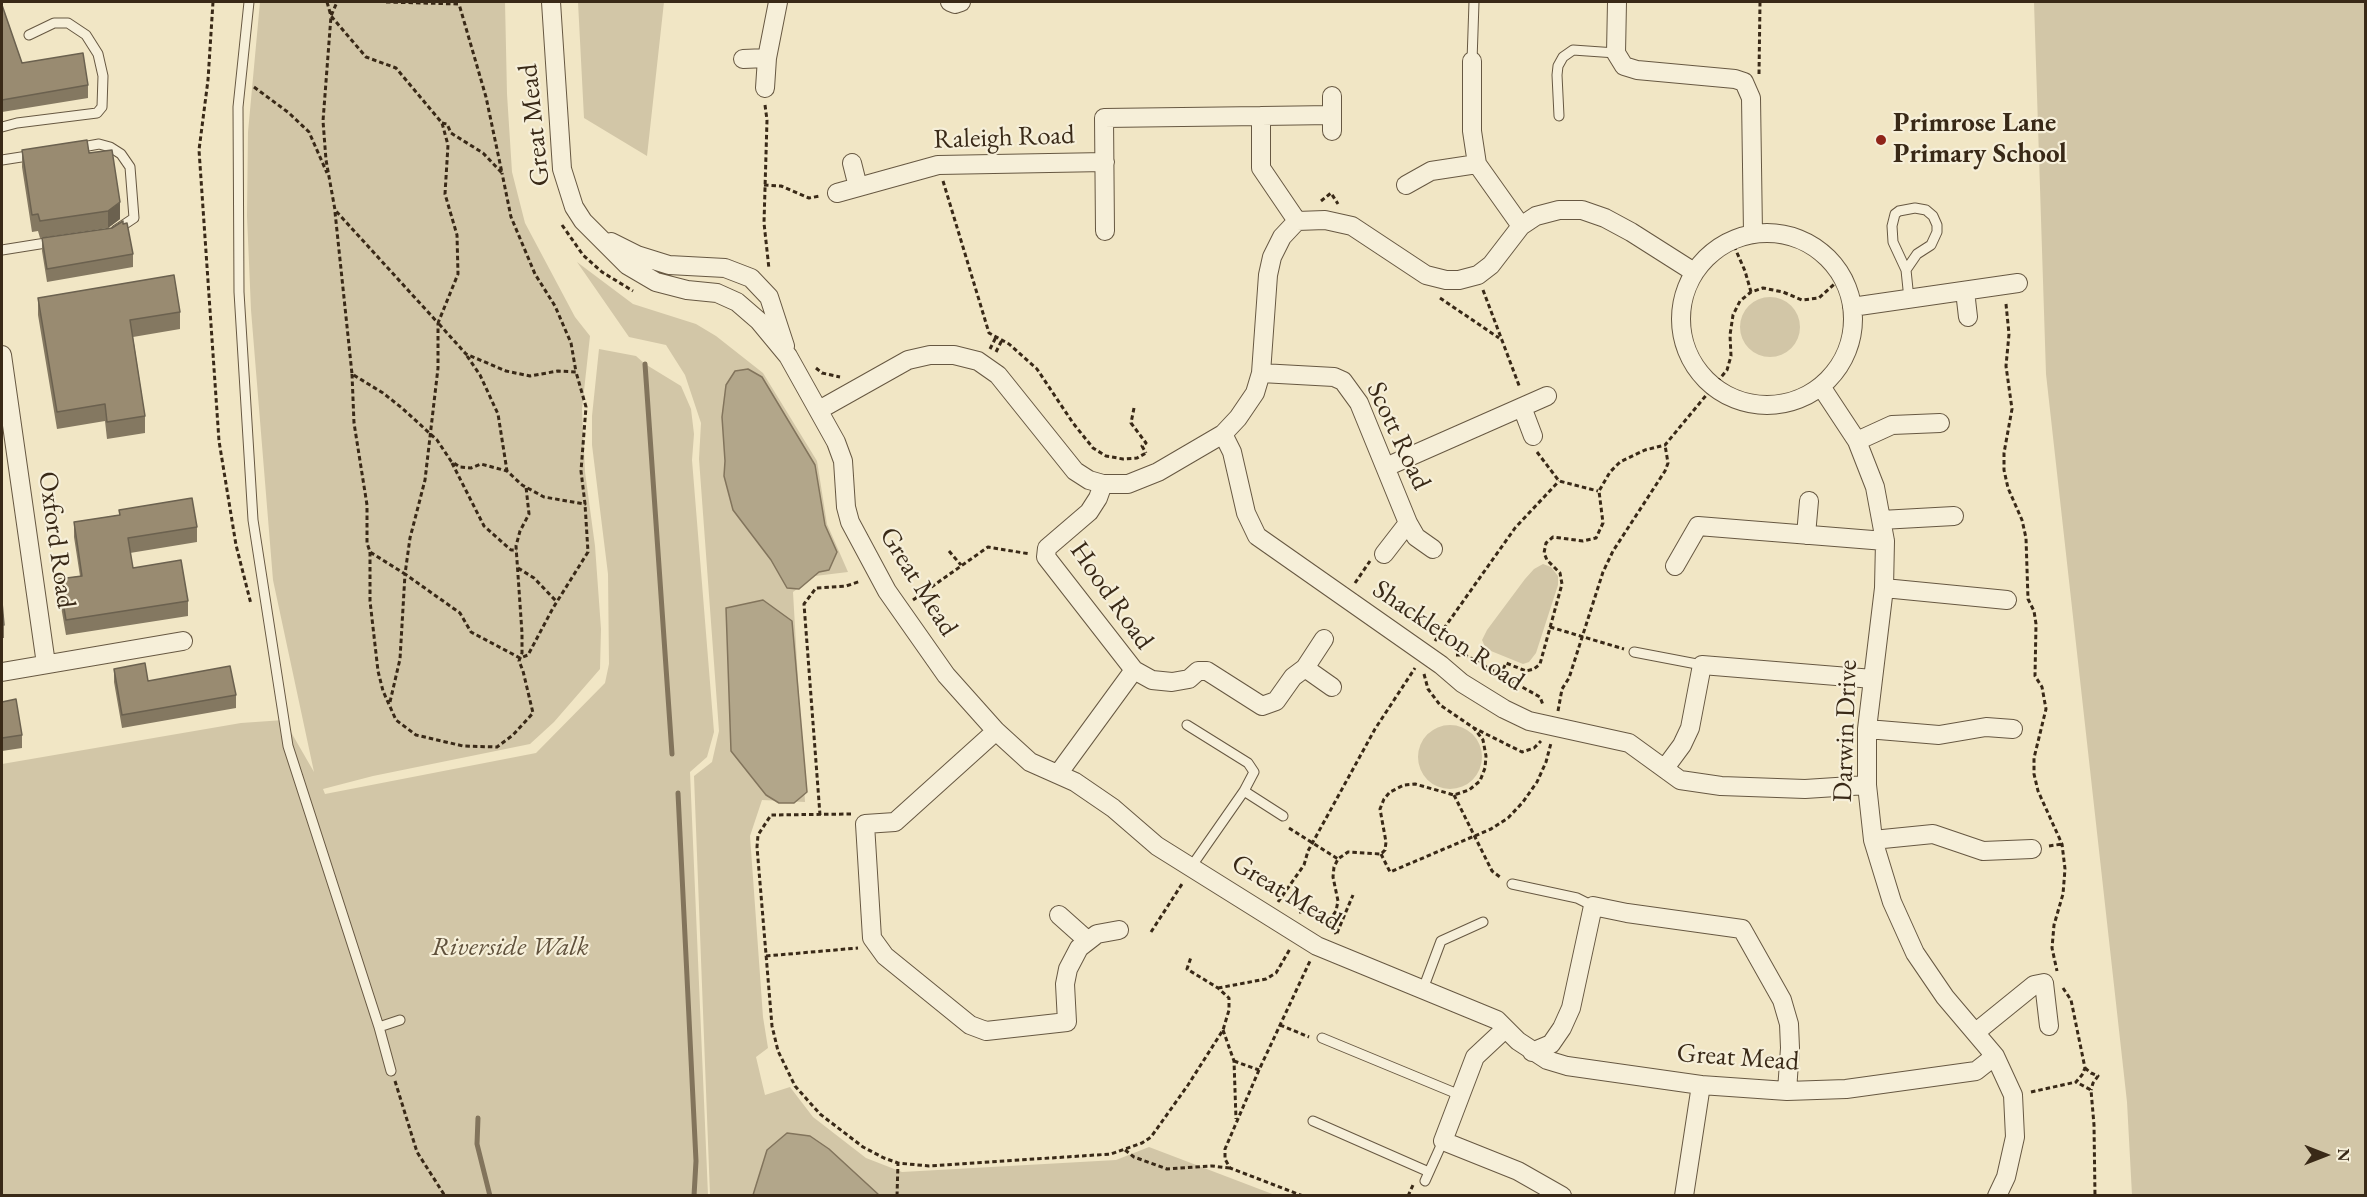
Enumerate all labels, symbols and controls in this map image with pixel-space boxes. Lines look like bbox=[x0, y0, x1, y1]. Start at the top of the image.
street label: Great Mead bbox=[512, 62, 558, 188]
place label: Primrose Lane Primary School bbox=[1893, 108, 2067, 171]
street label: Raleigh Road bbox=[933, 119, 1075, 157]
marker: Primrose Lane Primary School bbox=[1874, 133, 1888, 147]
street label: Scott Road bbox=[1359, 377, 1437, 495]
street label: Oxford Road bbox=[30, 469, 82, 611]
street label: Great Mead bbox=[872, 521, 964, 643]
street label: Hood Road bbox=[1062, 536, 1160, 656]
street label: Shackleton Road bbox=[1366, 573, 1530, 699]
street label: Darwin Drive bbox=[1827, 659, 1865, 803]
street label: Great Mead bbox=[1225, 848, 1347, 938]
park label: Riverside Walk bbox=[431, 932, 589, 964]
street label: Great Mead bbox=[1676, 1038, 1800, 1078]
north arrow bbox=[2295, 1125, 2355, 1185]
text: N bbox=[2333, 1149, 2354, 1161]

